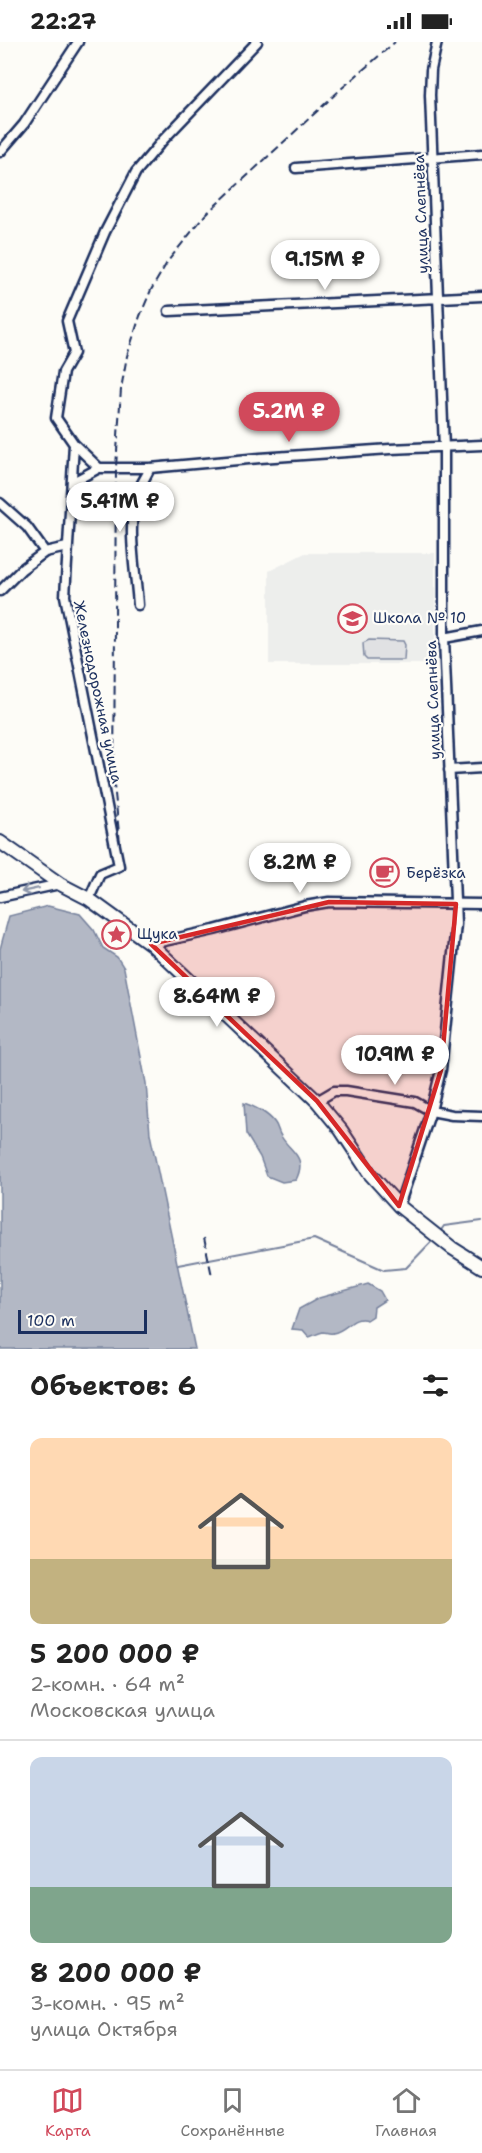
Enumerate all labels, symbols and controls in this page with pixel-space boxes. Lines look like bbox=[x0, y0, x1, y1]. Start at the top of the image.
text: 22:27 bbox=[30, 7, 96, 36]
street label: улица Слепнёва bbox=[409, 153, 433, 274]
pin: 9.15M ₽ bbox=[270, 240, 380, 291]
text: 9.15M ₽ bbox=[285, 246, 365, 272]
pin: 5.2M ₽ bbox=[240, 392, 338, 443]
text: 5.2M ₽ bbox=[253, 398, 325, 424]
pin: 5.41M ₽ bbox=[65, 482, 175, 533]
text: 5.41M ₽ bbox=[80, 488, 160, 514]
street label: Железнодорожная улица bbox=[69, 599, 127, 786]
school or university icon: Школа № 10 bbox=[336, 602, 368, 634]
place label: Школа № 10 bbox=[373, 608, 466, 628]
street label: улица Слепнёва bbox=[421, 639, 445, 760]
pin: 8.2M ₽ bbox=[251, 843, 349, 894]
text: 8.2M ₽ bbox=[263, 849, 337, 875]
cafe icon: Берёзка bbox=[369, 857, 401, 889]
place label: Берёзка bbox=[406, 863, 466, 883]
one-way arrow bbox=[21, 885, 40, 896]
place icon: Щука bbox=[100, 918, 132, 950]
place label: Щука bbox=[137, 924, 178, 944]
pin: 8.64M ₽ bbox=[162, 977, 272, 1028]
text: 8.64M ₽ bbox=[173, 983, 261, 1009]
pin: 10.9M ₽ bbox=[340, 1035, 450, 1086]
text: 10.9M ₽ bbox=[355, 1041, 435, 1067]
scale bar bbox=[18, 1307, 147, 1334]
text: 100 m bbox=[27, 1310, 75, 1331]
text: Объектов: 6 bbox=[30, 1368, 196, 1403]
icon: filters bbox=[419, 1369, 452, 1402]
icon: home bbox=[187, 1477, 295, 1585]
text: 5 200 000 ₽ bbox=[30, 1636, 200, 1671]
text: 2-комн. · 64 m² bbox=[30, 1671, 185, 1697]
text: Московская улица bbox=[30, 1697, 215, 1723]
icon: home bbox=[187, 1796, 295, 1904]
text: 8 200 000 ₽ bbox=[30, 1955, 202, 1990]
text: 3-комн. · 95 m² bbox=[30, 1990, 185, 2016]
text: улица Октября bbox=[30, 2016, 178, 2042]
tab: Карта bbox=[45, 2084, 91, 2141]
tab: Сохранённые bbox=[181, 2084, 285, 2141]
tab: Главная bbox=[375, 2084, 437, 2141]

